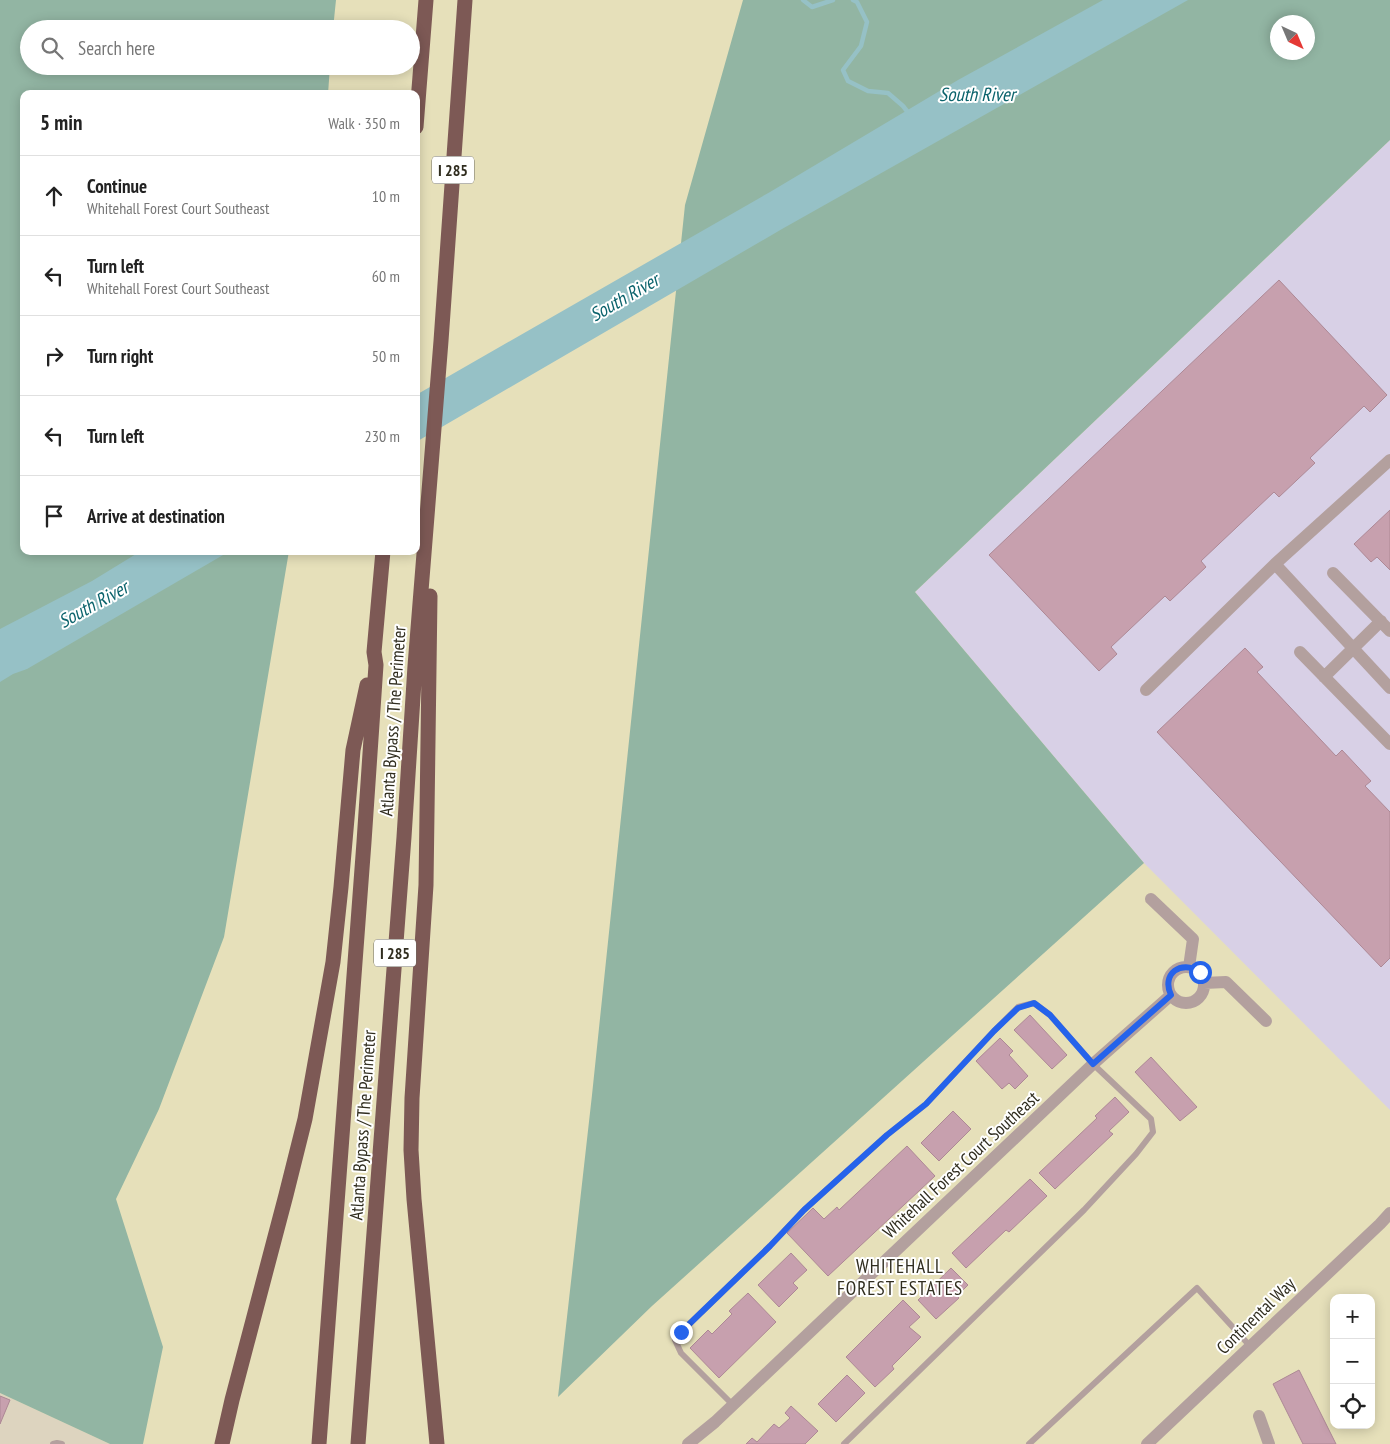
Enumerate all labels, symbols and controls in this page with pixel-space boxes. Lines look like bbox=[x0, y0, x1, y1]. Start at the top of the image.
north arrow bbox=[1270, 15, 1315, 60]
search box bbox=[20, 20, 420, 75]
icon: search bbox=[38, 34, 66, 62]
text: Search here bbox=[78, 36, 155, 60]
water label: South River bbox=[939, 82, 1018, 106]
text: 5 min bbox=[40, 109, 82, 136]
text: Walk · 350 m bbox=[328, 113, 400, 133]
road number: I 285 bbox=[432, 156, 474, 184]
text: Continue bbox=[87, 174, 147, 198]
icon: ahead bbox=[40, 182, 68, 210]
text: 10 m bbox=[372, 186, 400, 206]
text: Whitehall Forest Court Southeast bbox=[87, 198, 269, 218]
text: Turn left bbox=[87, 254, 144, 278]
icon: left bbox=[40, 262, 68, 290]
text: 60 m bbox=[372, 266, 400, 286]
water label: South River bbox=[585, 266, 665, 326]
text: Whitehall Forest Court Southeast bbox=[87, 278, 269, 298]
icon: right bbox=[40, 342, 68, 370]
text: Turn right bbox=[87, 344, 153, 368]
text: 50 m bbox=[372, 346, 400, 366]
icon: left bbox=[40, 422, 68, 450]
text: Turn left bbox=[87, 424, 144, 448]
text: 230 m bbox=[365, 426, 400, 446]
icon: arrive bbox=[40, 502, 68, 530]
text: Arrive at destination bbox=[87, 504, 225, 528]
water label: South River bbox=[54, 574, 134, 633]
street label: Atlanta Bypass / The Perimeter bbox=[374, 625, 411, 817]
road number: I 285 bbox=[374, 940, 416, 966]
route start bbox=[1189, 961, 1212, 984]
street label: Atlanta Bypass / The Perimeter bbox=[344, 1029, 381, 1221]
street label: Whitehall Forest Court Southeast bbox=[878, 1086, 1044, 1243]
district label: WHITEHALL FOREST ESTATES bbox=[837, 1254, 963, 1300]
street label: Continental Way bbox=[1211, 1272, 1300, 1359]
map controls bbox=[1330, 1294, 1375, 1429]
button: + bbox=[1330, 1294, 1375, 1339]
route end bbox=[670, 1321, 693, 1344]
button: − bbox=[1330, 1339, 1375, 1384]
button: locate bbox=[1330, 1384, 1375, 1429]

